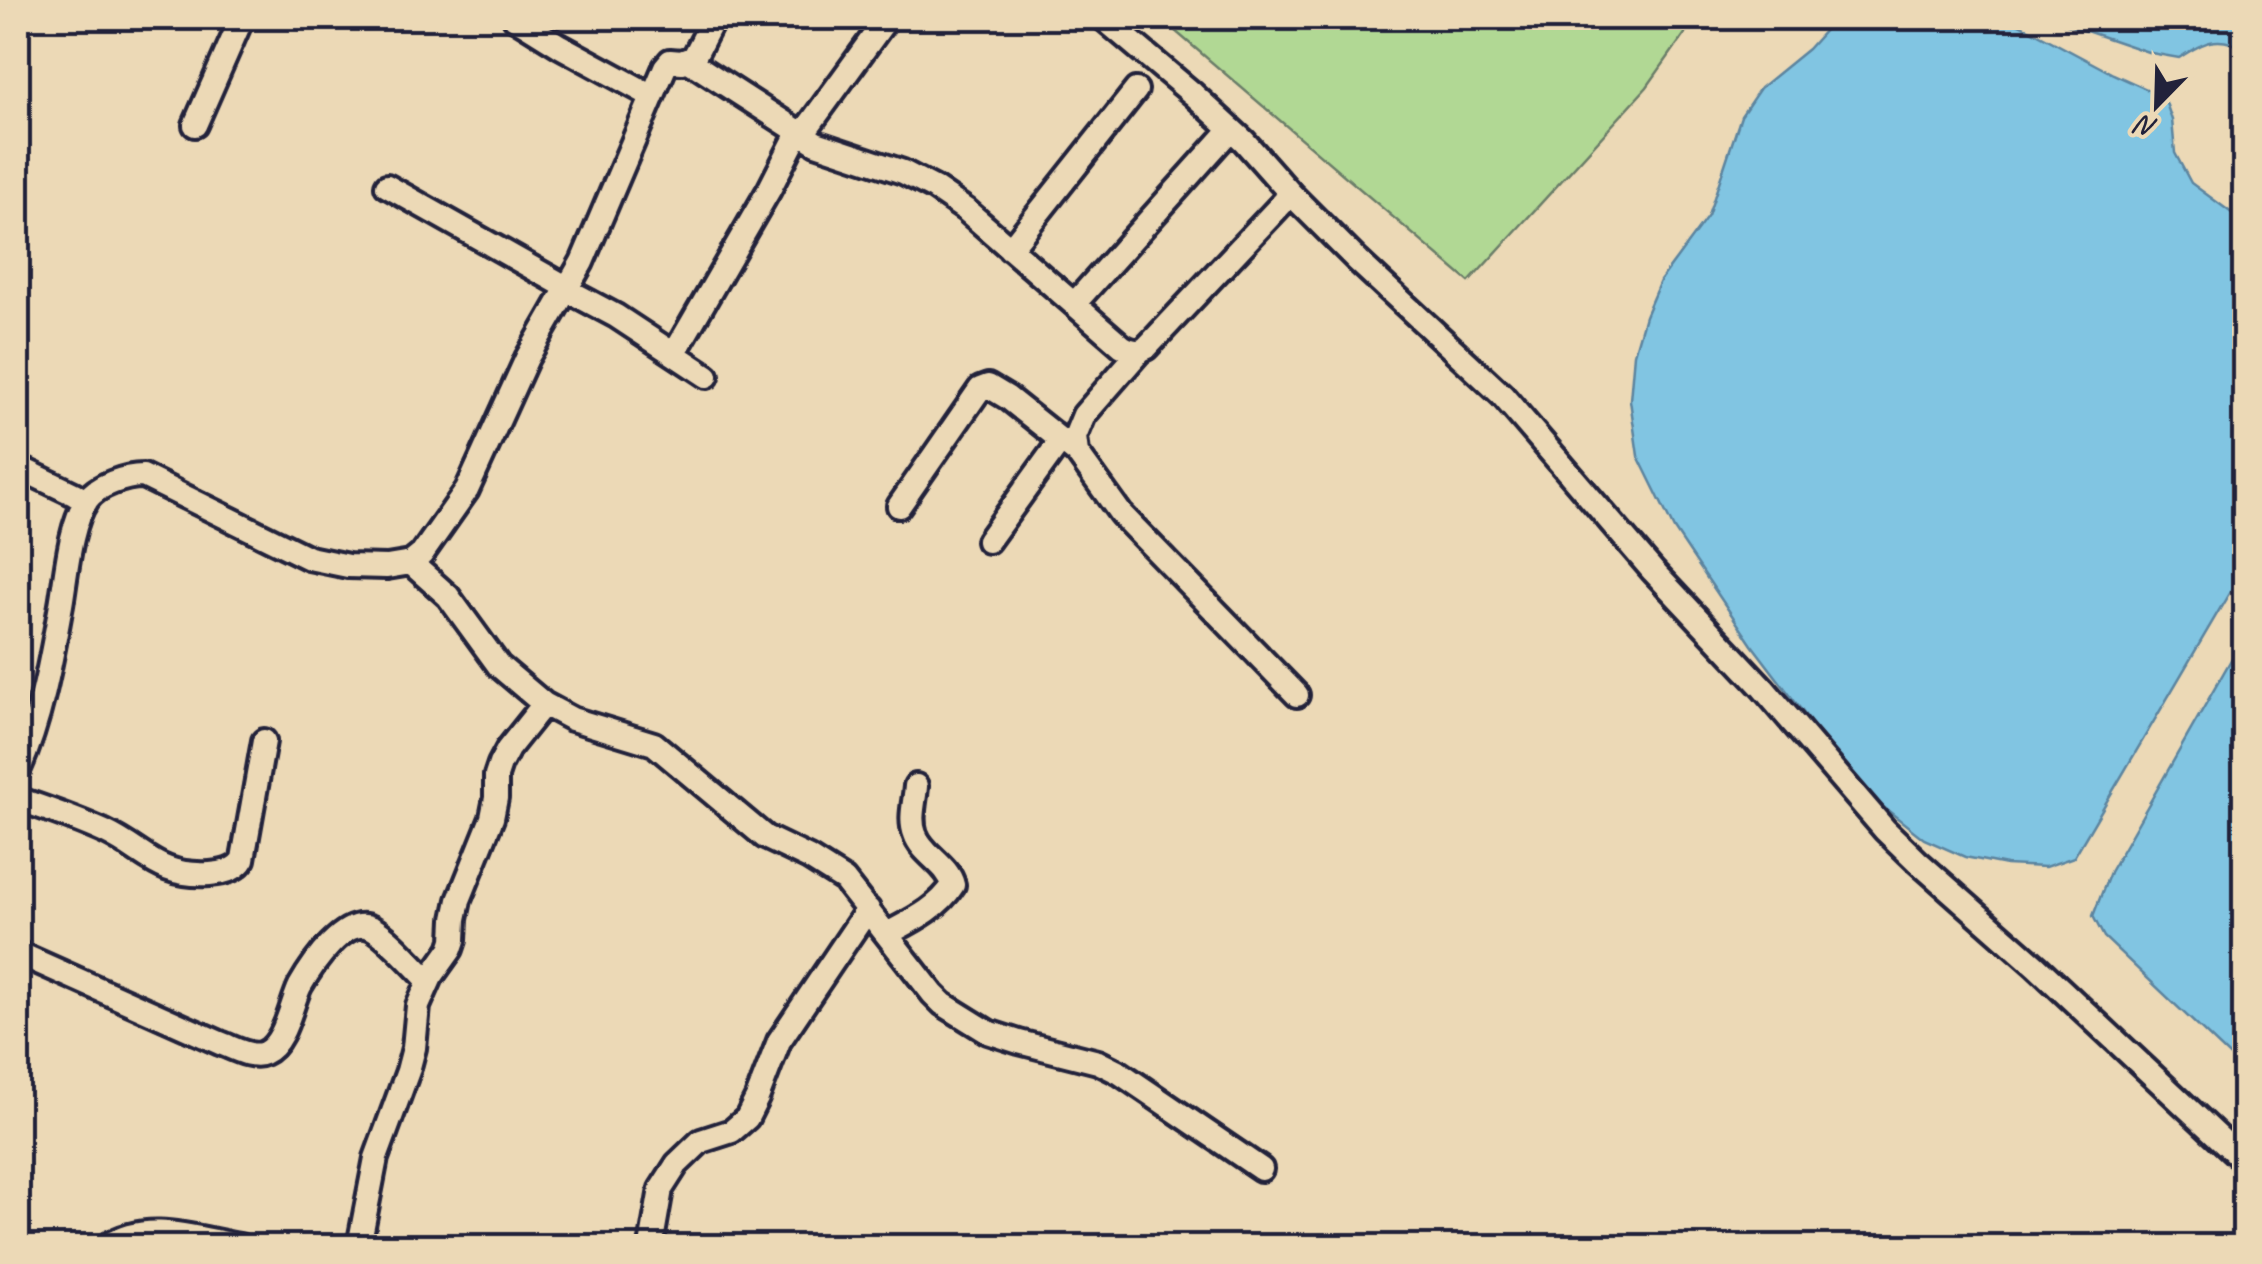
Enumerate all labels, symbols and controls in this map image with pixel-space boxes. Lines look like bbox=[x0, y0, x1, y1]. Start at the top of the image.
north arrow bbox=[2107, 55, 2207, 155]
text: N bbox=[2128, 106, 2162, 147]

